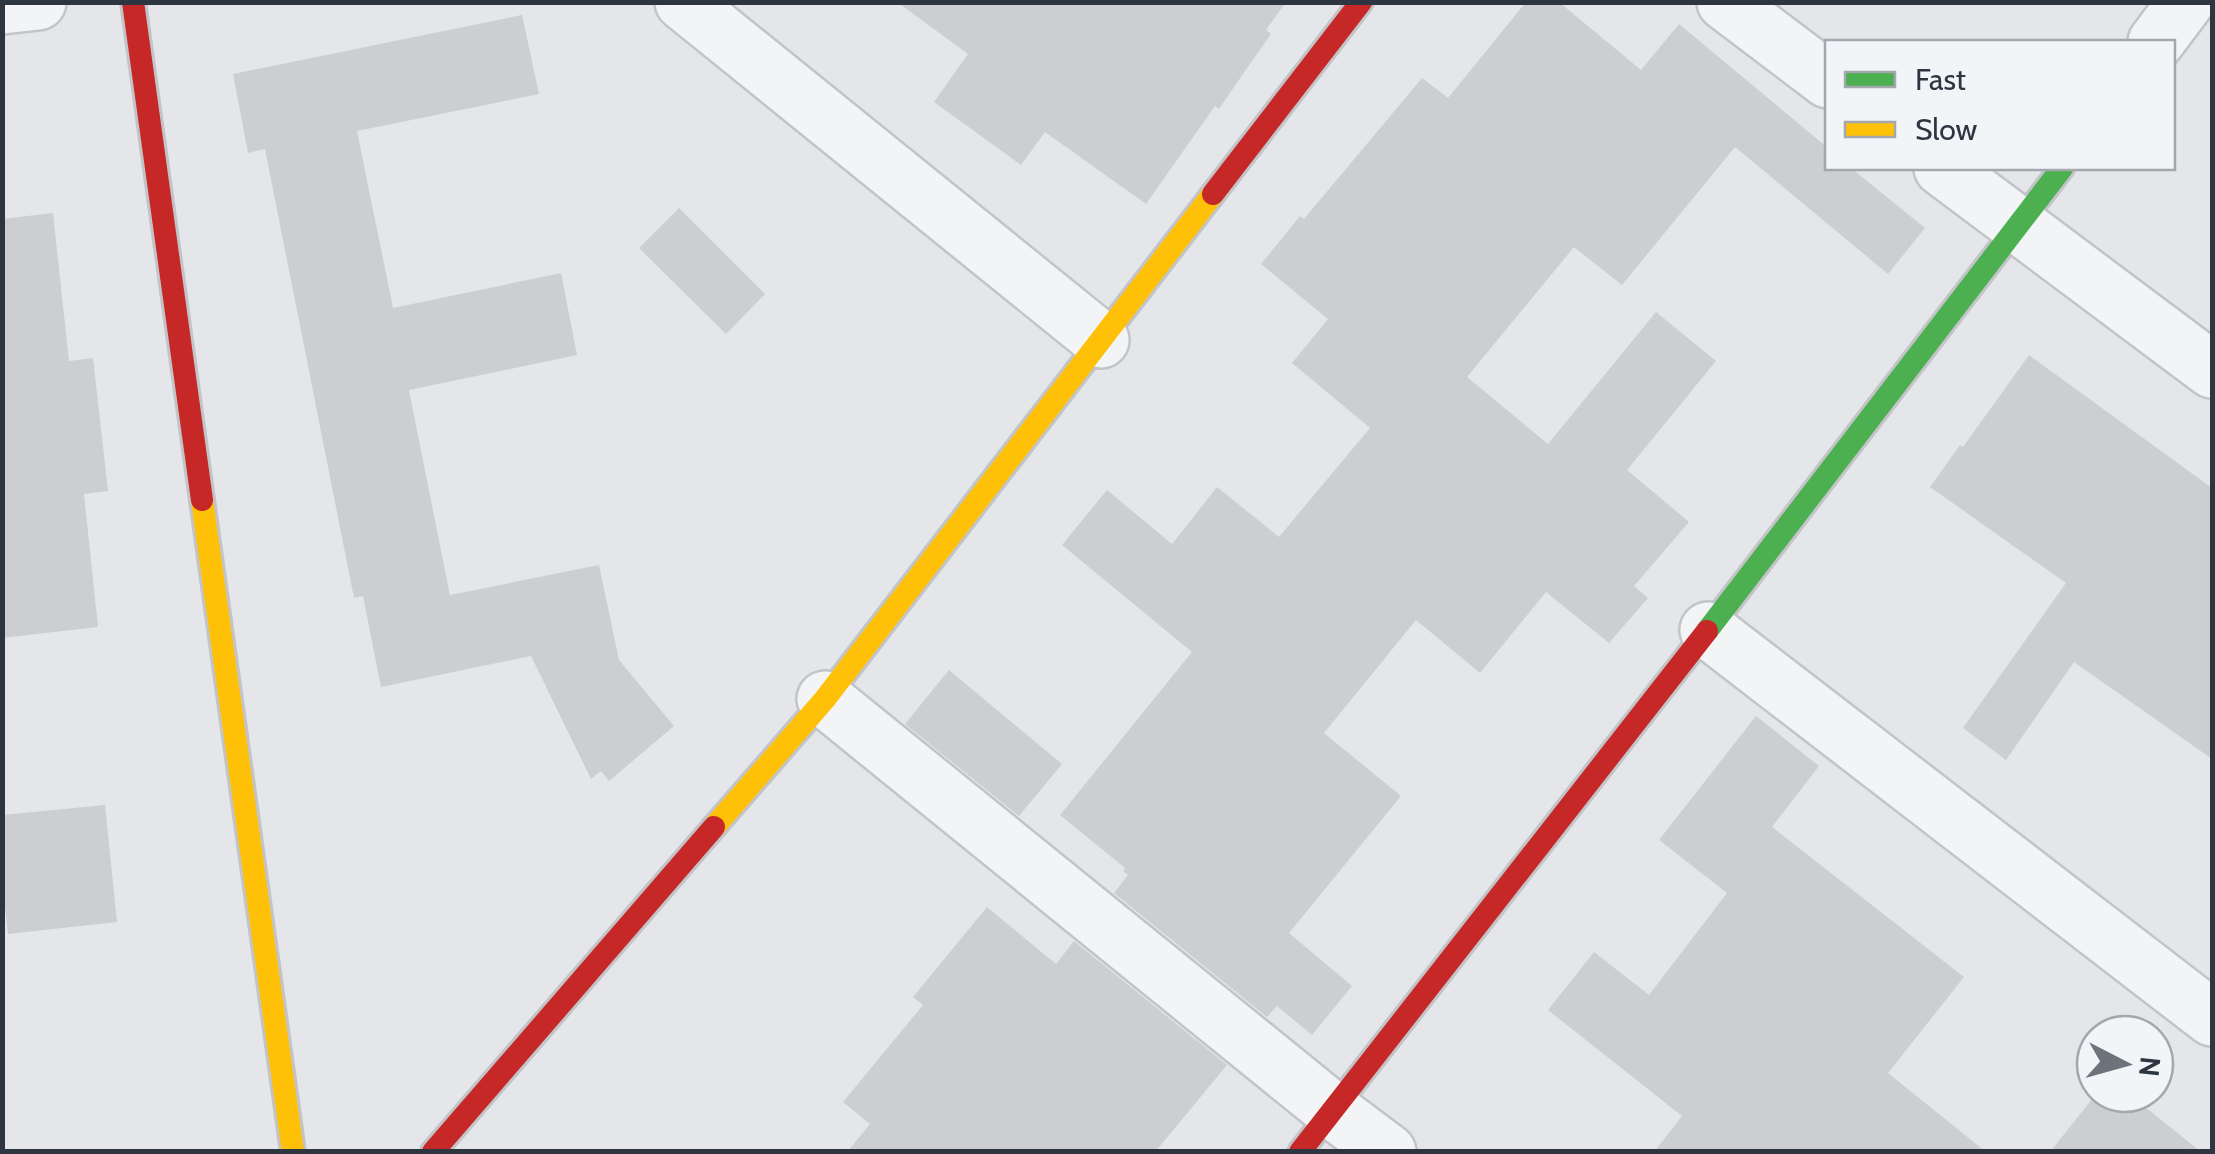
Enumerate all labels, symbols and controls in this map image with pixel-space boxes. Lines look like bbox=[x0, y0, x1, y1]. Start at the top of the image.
legend bbox=[1825, 40, 2175, 170]
text: Fast bbox=[1915, 61, 1966, 98]
text: Slow bbox=[1915, 111, 1978, 148]
north arrow bbox=[2075, 1014, 2175, 1114]
text: N bbox=[2132, 1055, 2168, 1078]

